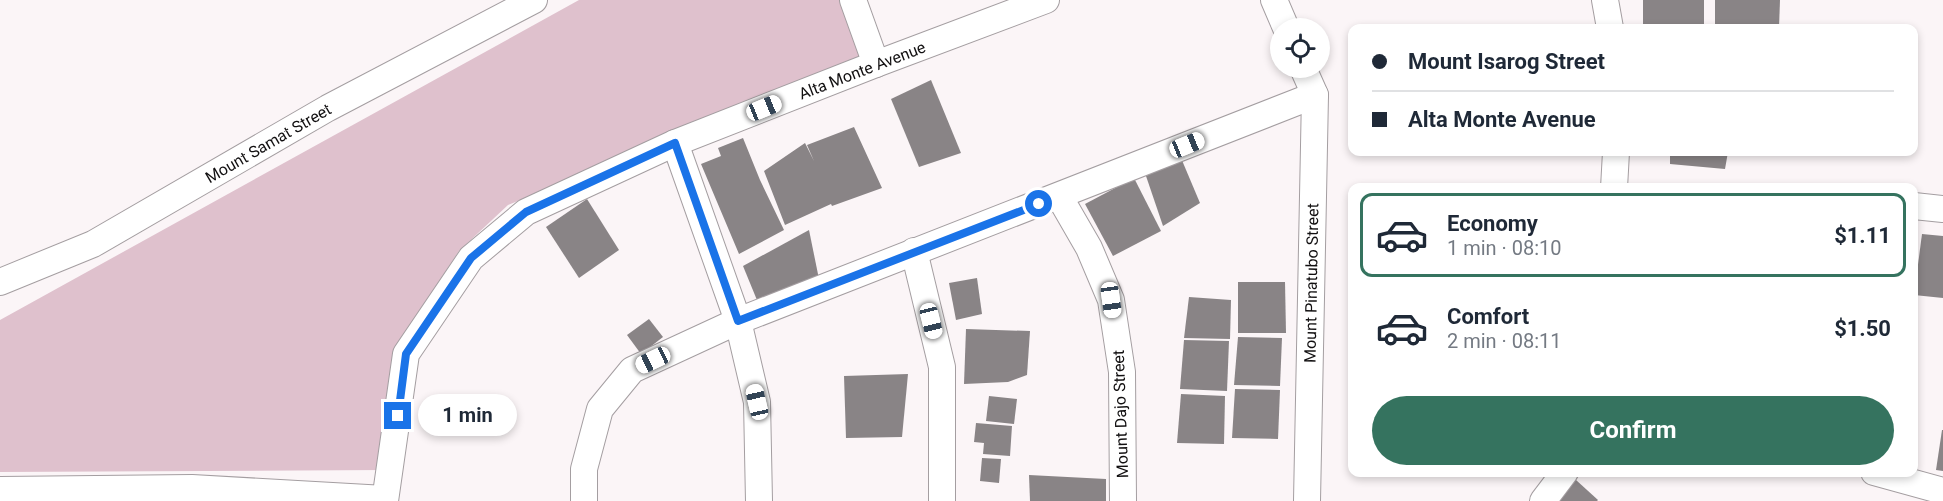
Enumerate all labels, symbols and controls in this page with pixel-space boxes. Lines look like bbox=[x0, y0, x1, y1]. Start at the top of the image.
map controls bbox=[1270, 18, 1330, 78]
button: locate bbox=[1270, 18, 1330, 78]
street label: Alta Monte Avenue bbox=[796, 38, 928, 103]
text: Mount Isarog Street bbox=[1408, 49, 1605, 74]
car bbox=[744, 93, 784, 123]
street label: Mount Samat Street bbox=[202, 100, 335, 187]
text: Alta Monte Avenue bbox=[1408, 107, 1596, 132]
car bbox=[1167, 130, 1207, 160]
route start bbox=[1025, 190, 1052, 217]
street label: Mount Pinatubo Street bbox=[1301, 203, 1322, 363]
icon: car bbox=[1375, 208, 1429, 262]
text: Economy bbox=[1447, 211, 1538, 236]
text: $1.11 bbox=[1834, 223, 1891, 248]
text: 1 min · 08:10 bbox=[1447, 236, 1562, 260]
car bbox=[1100, 281, 1122, 319]
car bbox=[918, 301, 944, 341]
icon: car bbox=[1375, 301, 1429, 355]
text: Comfort bbox=[1447, 304, 1529, 329]
text: $1.50 bbox=[1834, 316, 1891, 341]
text: 2 min · 08:11 bbox=[1447, 329, 1562, 353]
car bbox=[633, 344, 673, 376]
street label: Mount Dajo Street bbox=[1109, 350, 1132, 478]
car bbox=[744, 382, 770, 422]
callout: 1 min bbox=[419, 395, 518, 437]
button: Confirm bbox=[1372, 396, 1894, 465]
route end bbox=[384, 402, 411, 429]
text: 1 min bbox=[442, 403, 493, 427]

